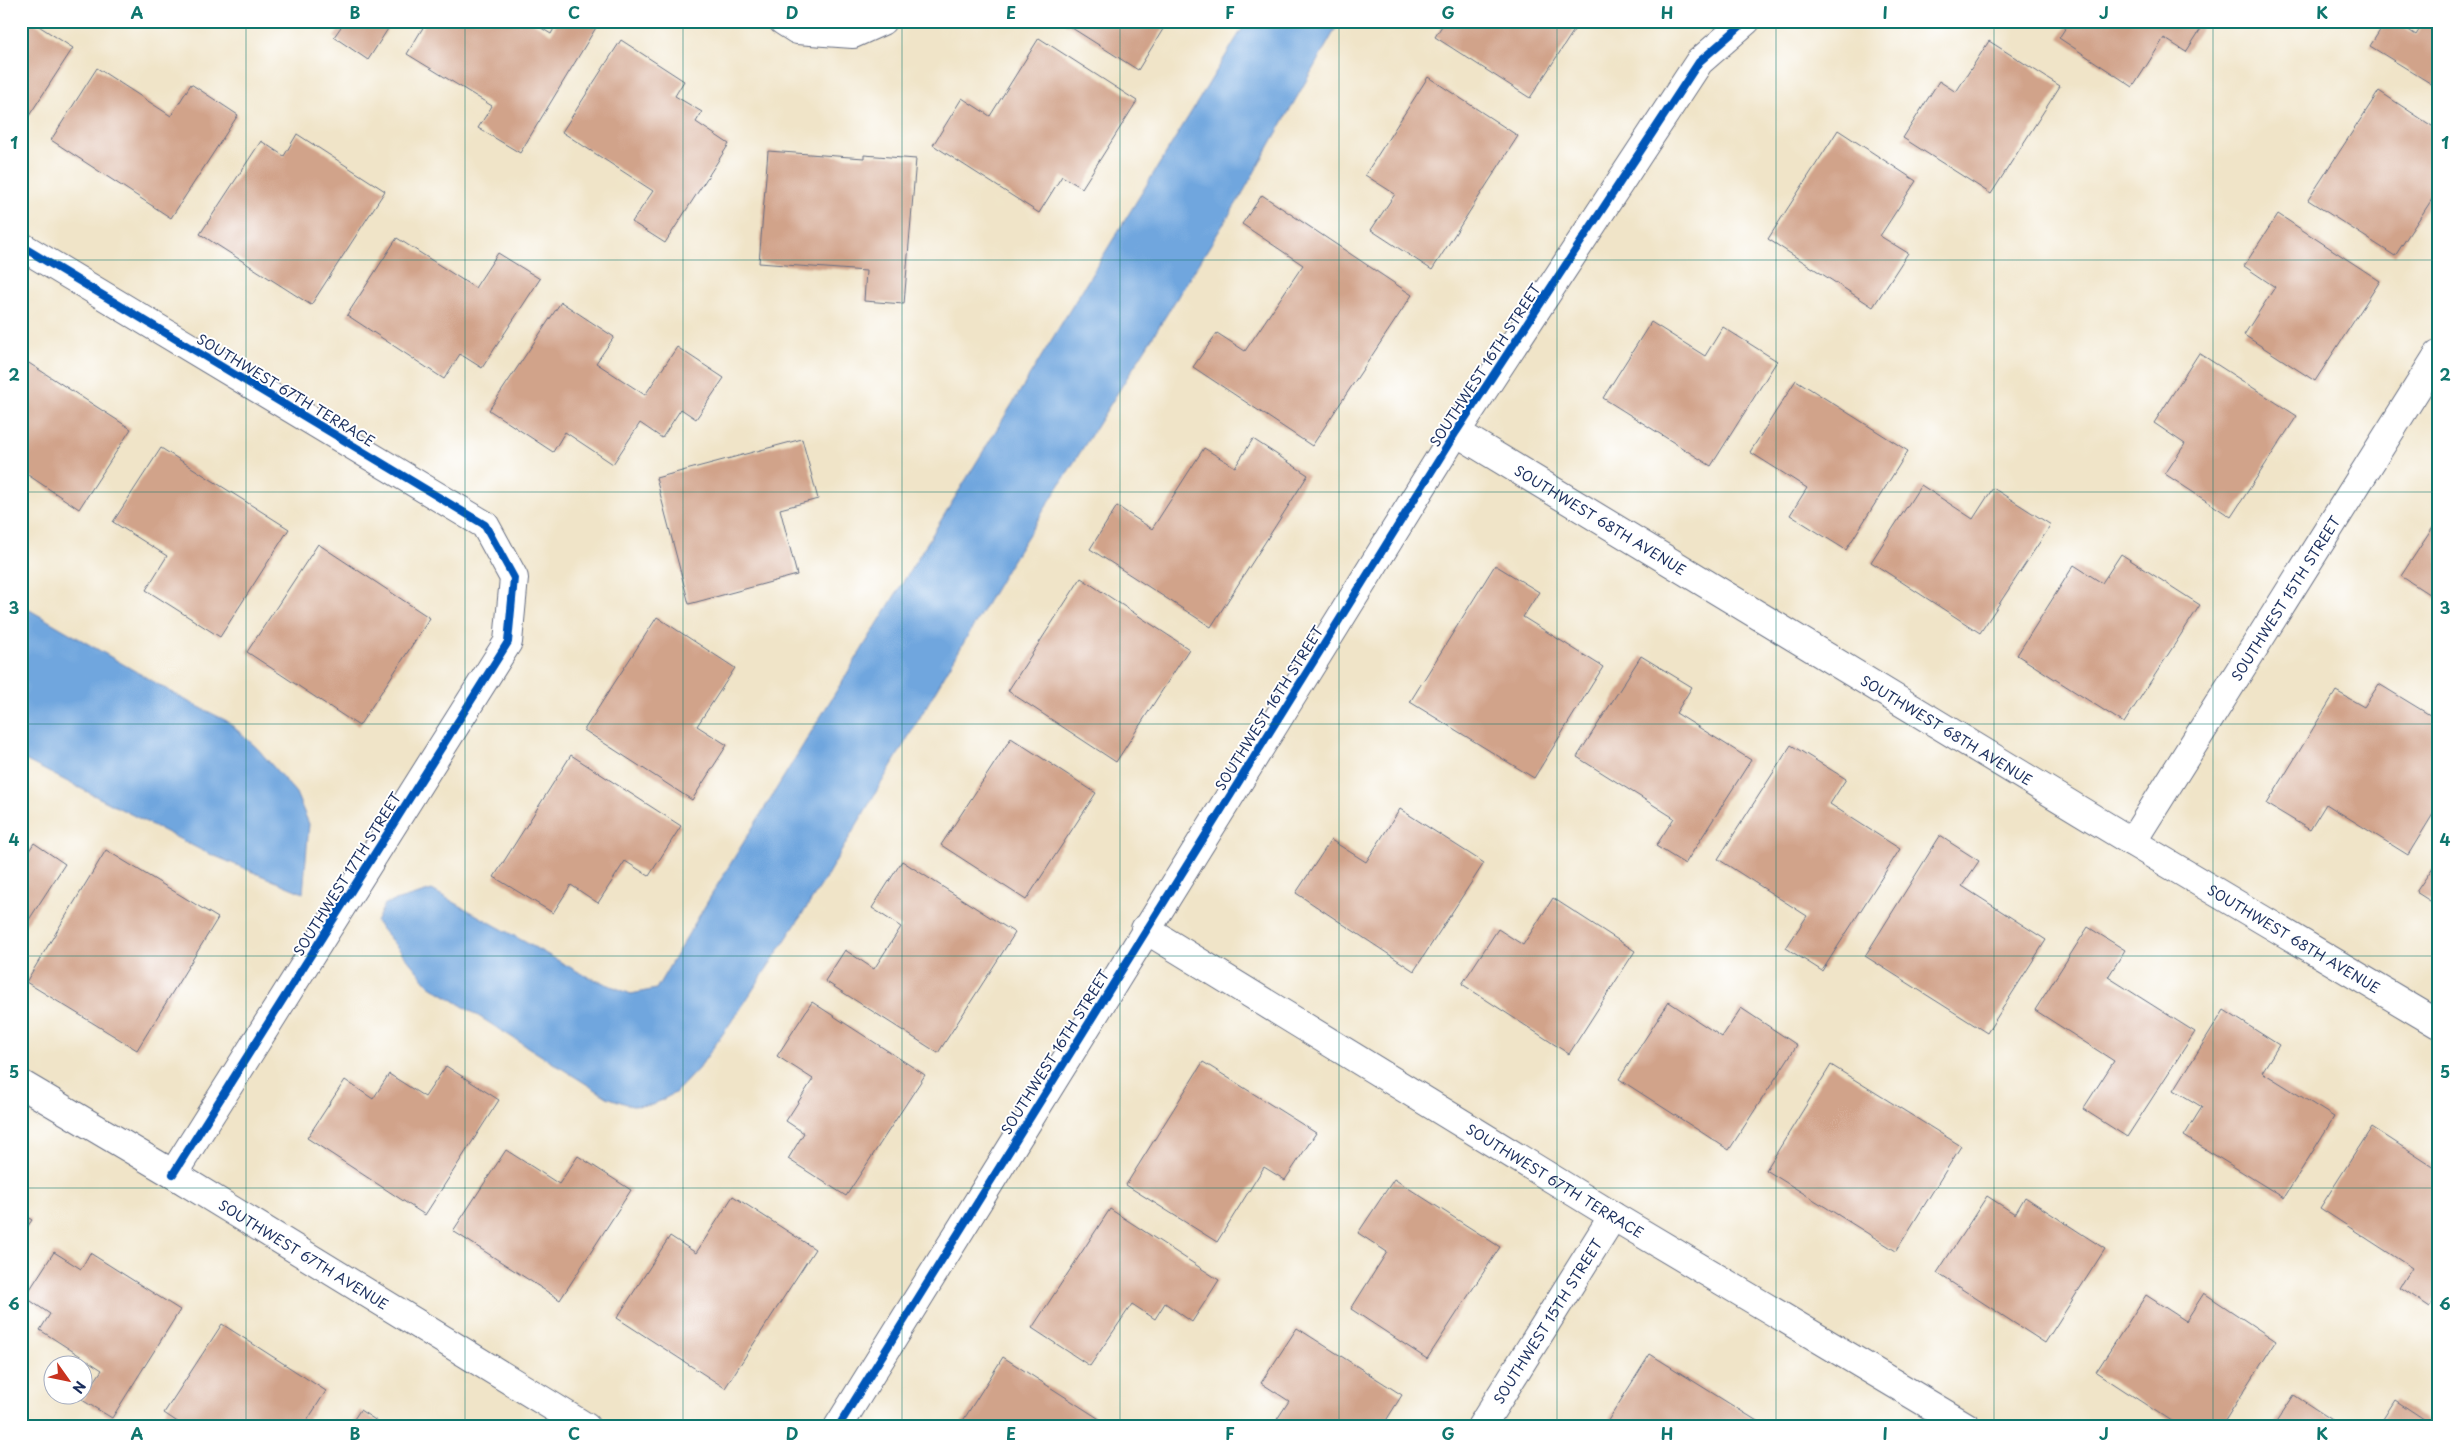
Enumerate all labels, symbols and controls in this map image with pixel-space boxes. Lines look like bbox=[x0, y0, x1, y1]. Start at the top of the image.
text: A bbox=[131, 0, 144, 24]
text: B bbox=[350, 0, 361, 24]
text: C bbox=[568, 0, 580, 24]
text: D bbox=[786, 0, 798, 24]
text: E bbox=[1006, 0, 1016, 24]
text: F bbox=[1225, 0, 1235, 24]
text: G bbox=[1441, 0, 1455, 24]
text: H bbox=[1661, 0, 1673, 24]
text: I bbox=[1882, 0, 1888, 24]
text: J bbox=[2099, 0, 2109, 24]
text: K bbox=[2316, 0, 2328, 24]
text: 1 bbox=[10, 130, 18, 154]
text: 1 bbox=[2441, 130, 2449, 154]
street label: SOUTHWEST 16TH STREET bbox=[1424, 279, 1546, 451]
street label: SOUTHWEST 67TH TERRACE bbox=[193, 328, 379, 452]
text: 2 bbox=[8, 362, 20, 386]
text: 2 bbox=[2439, 362, 2451, 386]
street label: SOUTHWEST 68TH AVENUE bbox=[1511, 459, 1691, 580]
street label: SOUTHWEST 15TH STREET bbox=[2226, 511, 2345, 685]
text: 3 bbox=[9, 595, 19, 619]
text: 3 bbox=[2440, 595, 2450, 619]
street label: SOUTHWEST 16TH STREET bbox=[1210, 621, 1329, 794]
street label: SOUTHWEST 68TH AVENUE bbox=[1857, 669, 2037, 790]
street label: SOUTHWEST 17TH STREET bbox=[288, 788, 406, 960]
text: 4 bbox=[9, 827, 20, 851]
text: 4 bbox=[2440, 827, 2451, 851]
street label: SOUTHWEST 68TH AVENUE bbox=[2204, 879, 2384, 998]
street label: SOUTHWEST 16TH STREET bbox=[996, 965, 1115, 1138]
text: 5 bbox=[9, 1059, 19, 1083]
text: 5 bbox=[2440, 1059, 2450, 1083]
street label: SOUTHWEST 67TH TERRACE bbox=[1462, 1118, 1648, 1243]
street label: SOUTHWEST 67TH AVENUE bbox=[215, 1194, 393, 1314]
street label: SOUTHWEST 15TH STREET bbox=[1488, 1234, 1607, 1408]
text: 6 bbox=[8, 1291, 20, 1315]
text: 6 bbox=[2439, 1291, 2451, 1315]
north arrow bbox=[42, 1356, 92, 1406]
text: N bbox=[67, 1377, 91, 1398]
text: A bbox=[131, 1421, 144, 1445]
text: B bbox=[350, 1421, 361, 1445]
text: C bbox=[568, 1421, 580, 1445]
text: D bbox=[786, 1421, 798, 1445]
text: E bbox=[1006, 1421, 1016, 1445]
text: F bbox=[1225, 1421, 1235, 1445]
text: G bbox=[1441, 1421, 1455, 1445]
text: H bbox=[1661, 1421, 1673, 1445]
text: I bbox=[1882, 1421, 1888, 1445]
text: J bbox=[2099, 1421, 2109, 1445]
text: K bbox=[2316, 1421, 2328, 1445]

